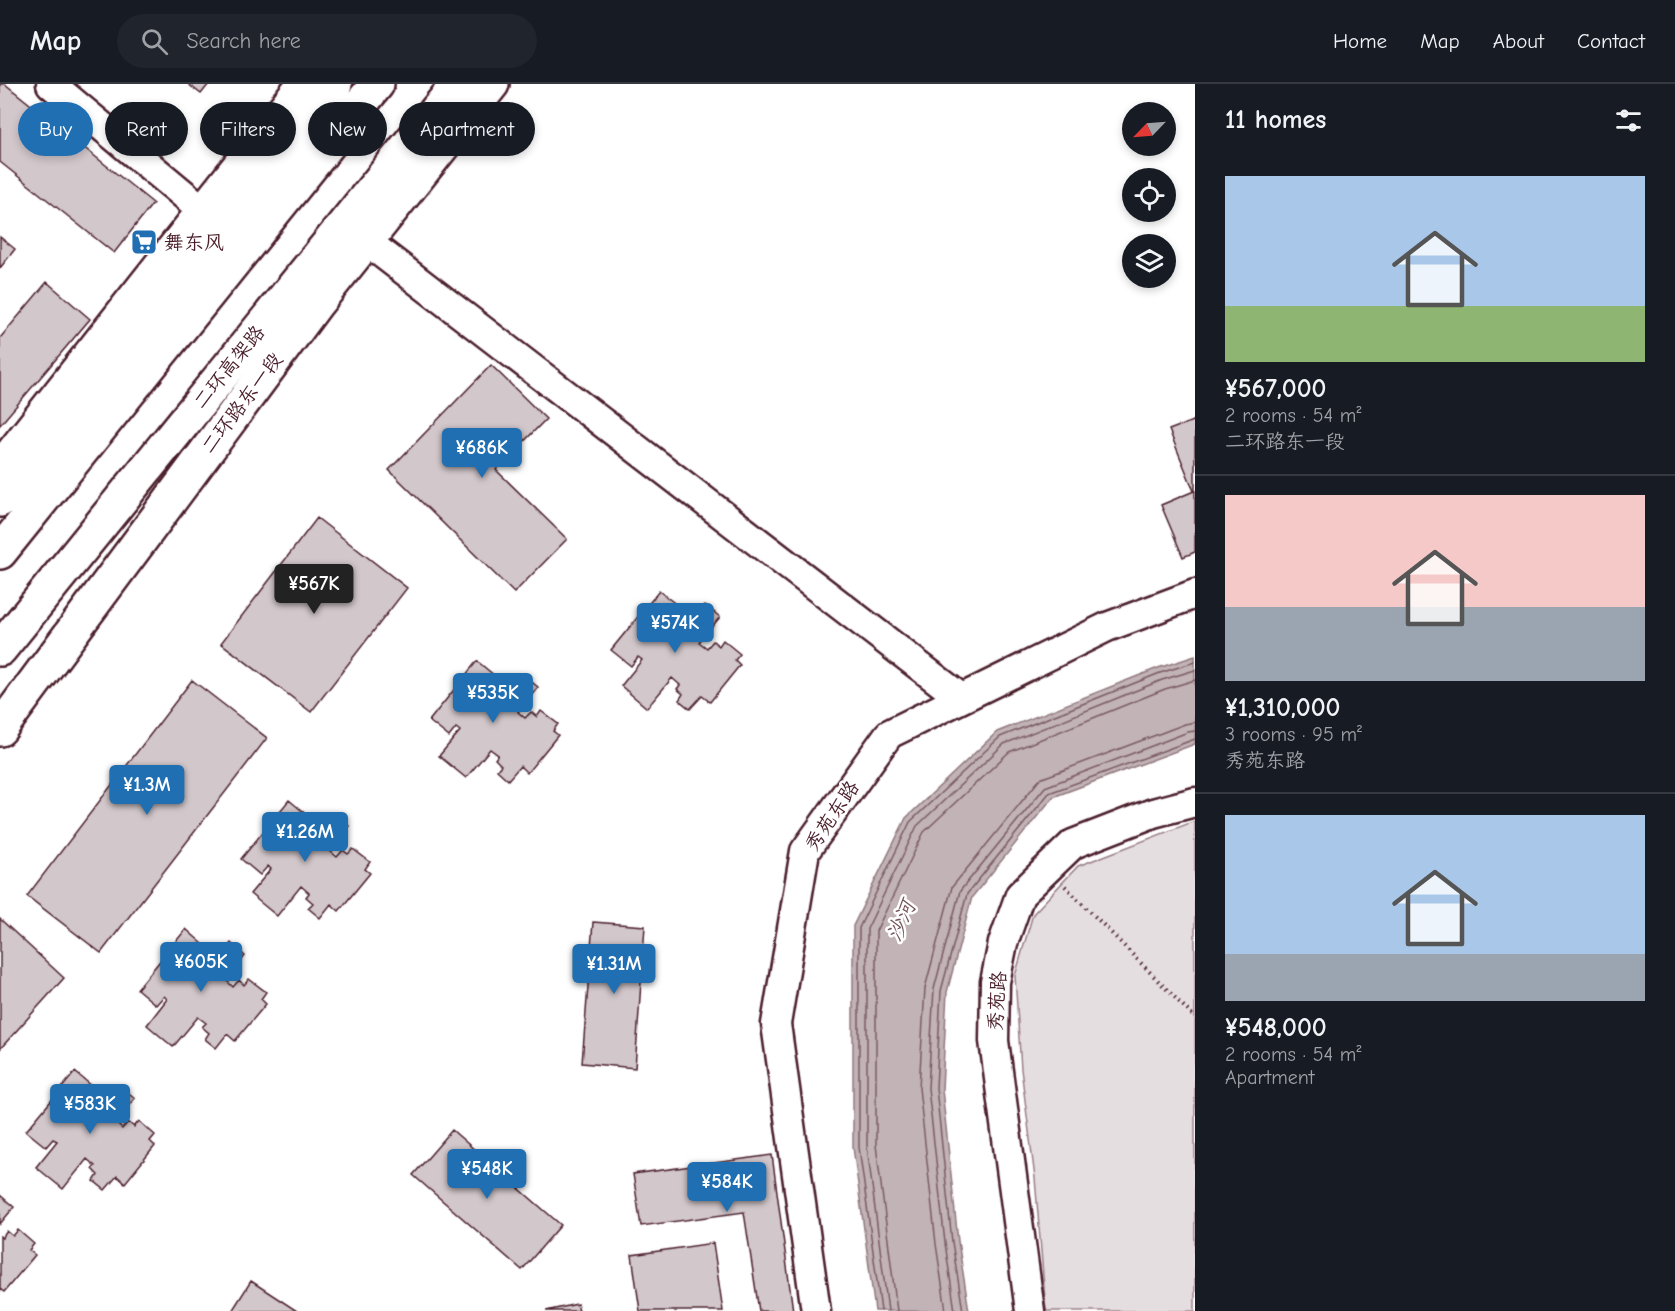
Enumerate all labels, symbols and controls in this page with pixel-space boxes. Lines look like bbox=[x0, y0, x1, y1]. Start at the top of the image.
search box bbox=[117, 14, 537, 68]
text: Map bbox=[30, 25, 81, 57]
icon: search bbox=[138, 25, 171, 58]
text: Search here bbox=[186, 28, 301, 54]
text: Home bbox=[1333, 29, 1387, 53]
text: Map bbox=[1420, 29, 1460, 53]
text: About bbox=[1493, 29, 1544, 53]
text: Contact bbox=[1577, 29, 1645, 53]
chip: Buy bbox=[18, 102, 93, 156]
chip: Rent bbox=[105, 102, 188, 156]
chip: Filters bbox=[200, 102, 296, 156]
chip: New bbox=[308, 102, 387, 156]
chip: Apartment bbox=[399, 102, 535, 156]
north arrow bbox=[1122, 102, 1176, 156]
map controls bbox=[1122, 102, 1176, 288]
icon: filters bbox=[1612, 104, 1645, 137]
text: 11 homes bbox=[1225, 105, 1326, 135]
button: locate bbox=[1122, 168, 1176, 222]
icon: home bbox=[1381, 215, 1489, 323]
supermarket icon: 舞东风 bbox=[129, 227, 159, 257]
place label: 舞东风 bbox=[164, 231, 224, 254]
button: layers bbox=[1122, 234, 1176, 288]
street label: 二环高架路 bbox=[189, 320, 270, 413]
street label: 二环路东一段 bbox=[197, 348, 287, 458]
text: ¥567,000 bbox=[1225, 374, 1326, 404]
text: 2 rooms · 54 m² bbox=[1225, 404, 1361, 427]
pin: ¥686K bbox=[440, 428, 524, 479]
text: 二环路东一段 bbox=[1225, 430, 1345, 453]
text: ¥686K bbox=[456, 436, 508, 459]
icon: home bbox=[1381, 534, 1489, 642]
pin: ¥567K bbox=[272, 564, 356, 615]
text: ¥567K bbox=[288, 572, 340, 595]
pin: ¥574K bbox=[633, 603, 717, 654]
text: ¥574K bbox=[651, 611, 699, 634]
pin: ¥535K bbox=[451, 673, 535, 724]
text: ¥535K bbox=[467, 681, 519, 704]
text: ¥1,310,000 bbox=[1225, 693, 1340, 723]
text: 3 rooms · 95 m² bbox=[1225, 723, 1362, 746]
text: 秀苑东路 bbox=[1225, 749, 1305, 772]
pin: ¥1.3M bbox=[105, 765, 189, 816]
text: ¥1.3M bbox=[123, 773, 171, 796]
street label: 秀苑东路 bbox=[800, 776, 864, 856]
pin: ¥1.26M bbox=[256, 812, 354, 863]
text: ¥1.26M bbox=[276, 820, 334, 843]
icon: home bbox=[1381, 854, 1489, 962]
water label: 沙河 bbox=[882, 894, 921, 945]
pin: ¥605K bbox=[159, 942, 243, 993]
pin: ¥1.31M bbox=[565, 944, 663, 995]
text: ¥605K bbox=[174, 950, 228, 973]
text: ¥1.31M bbox=[586, 952, 642, 975]
street label: 秀苑路 bbox=[983, 969, 1011, 1032]
text: ¥548,000 bbox=[1225, 1013, 1327, 1043]
text: 2 rooms · 54 m² bbox=[1225, 1043, 1361, 1066]
text: Apartment bbox=[1225, 1066, 1315, 1089]
pin: ¥583K bbox=[48, 1084, 132, 1135]
text: ¥583K bbox=[64, 1092, 116, 1115]
pin: ¥548K bbox=[445, 1149, 529, 1200]
text: ¥548K bbox=[461, 1157, 513, 1180]
pin: ¥584K bbox=[685, 1162, 769, 1213]
text: ¥584K bbox=[701, 1170, 753, 1193]

